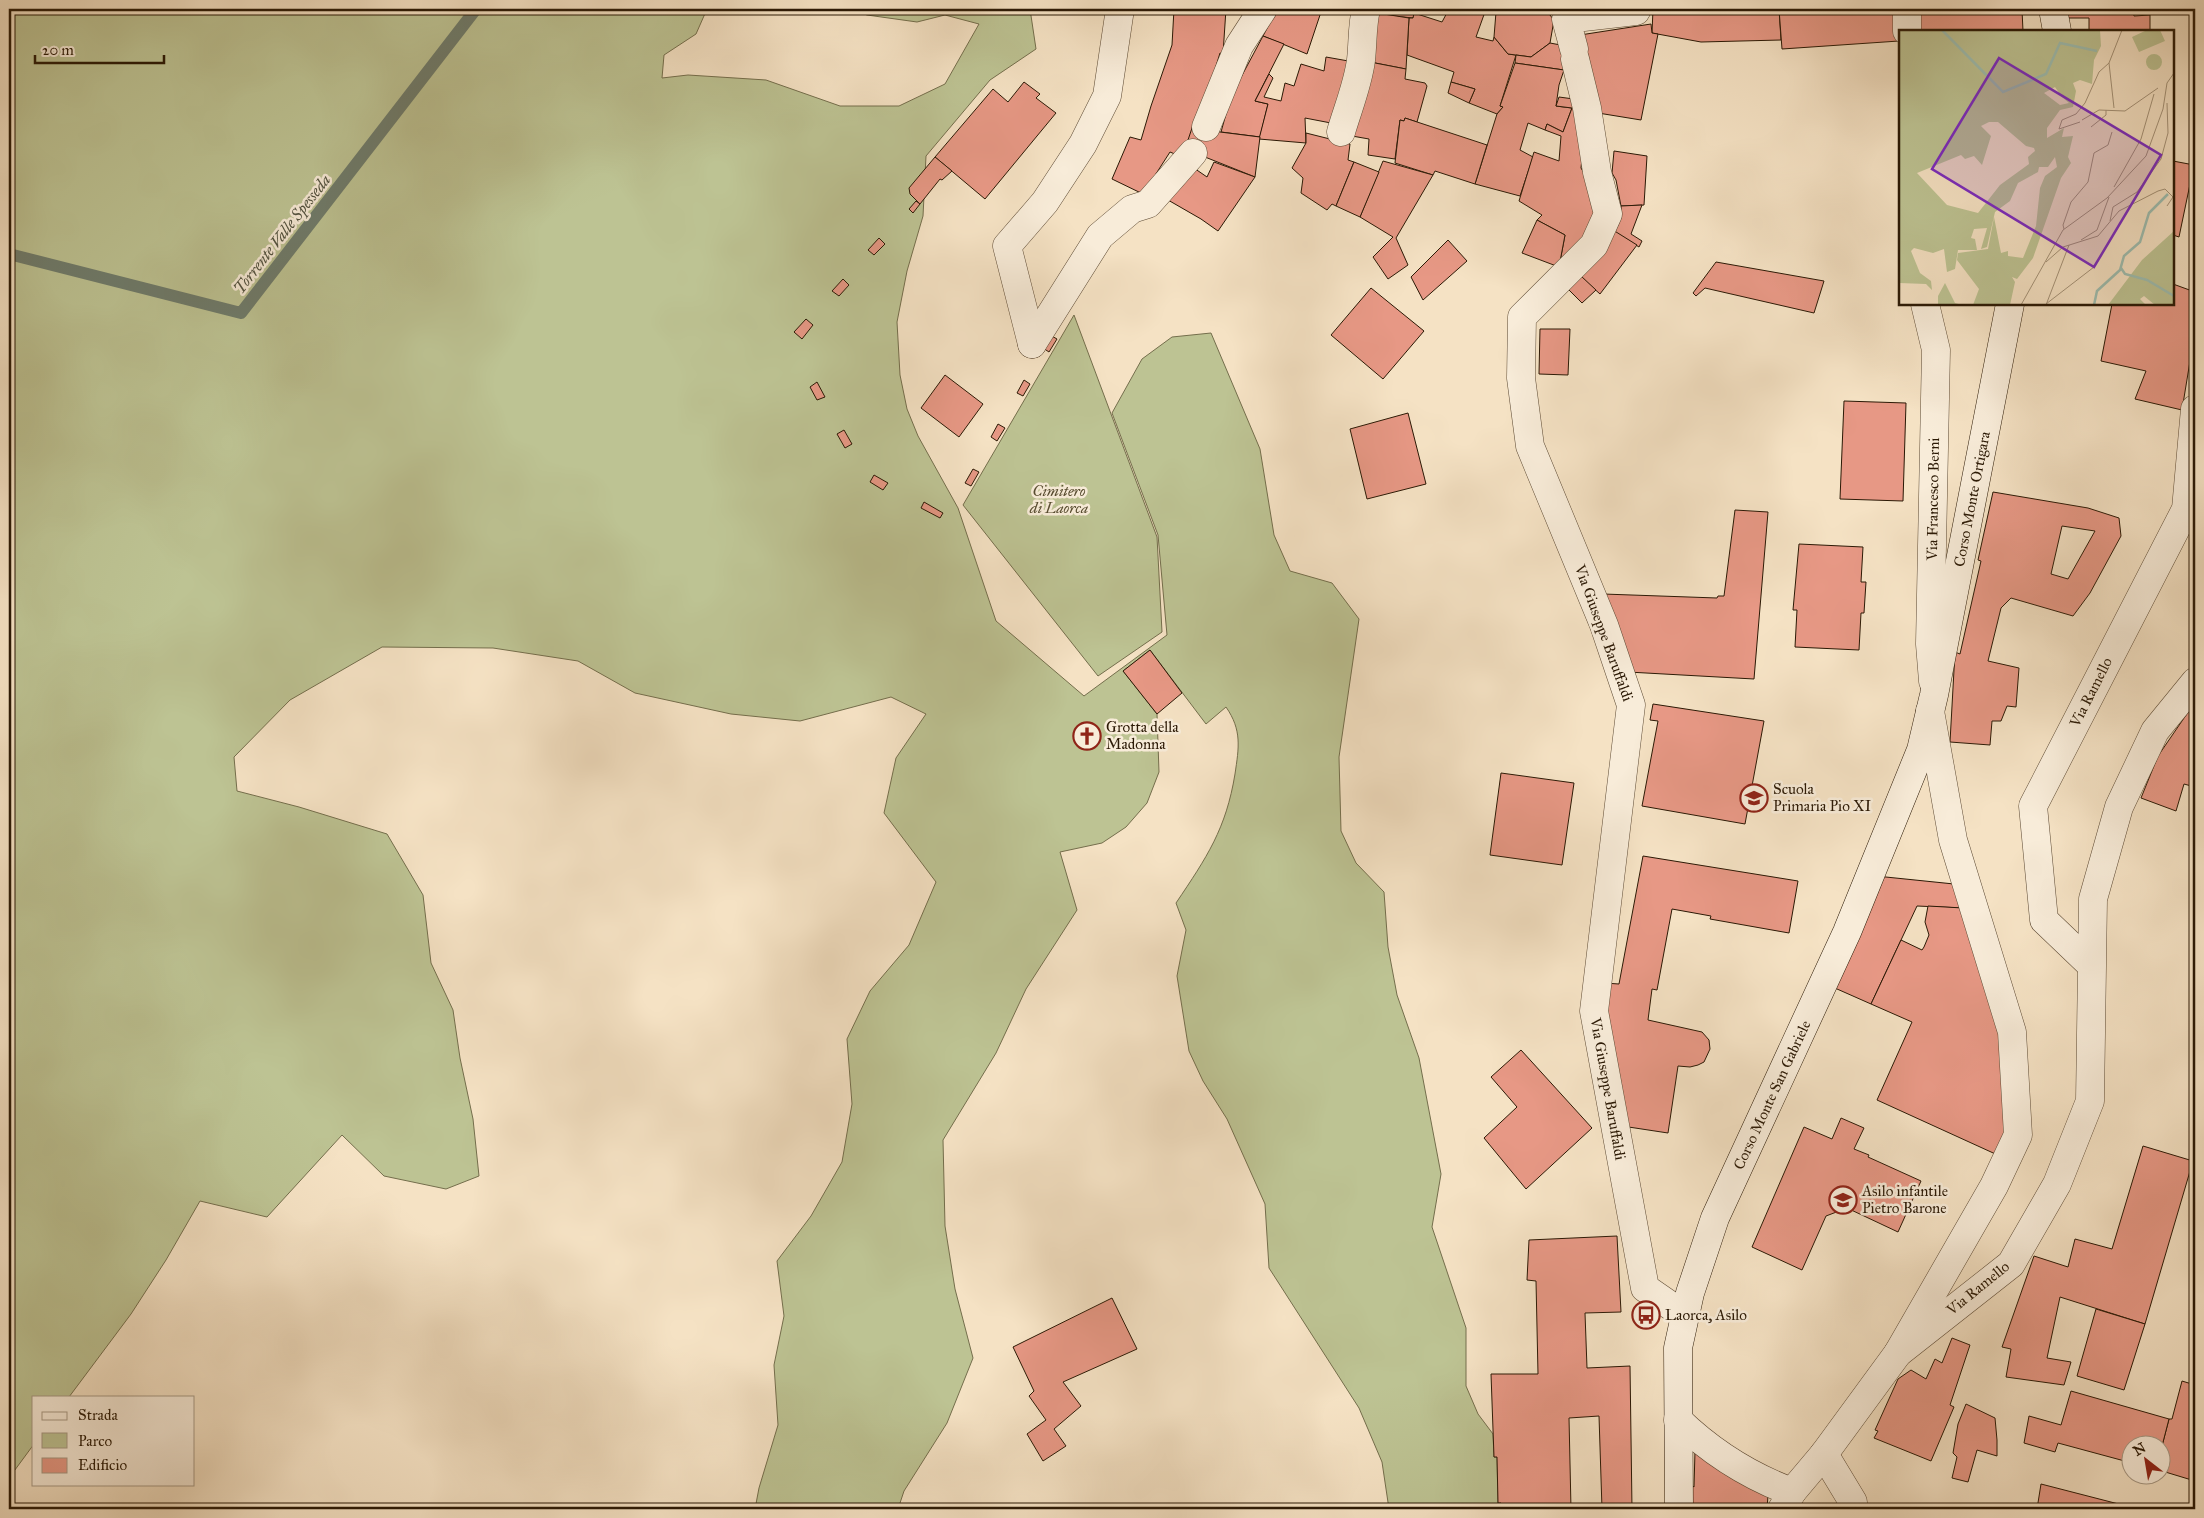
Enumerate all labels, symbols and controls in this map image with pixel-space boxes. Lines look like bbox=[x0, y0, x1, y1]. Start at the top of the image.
inset map bbox=[1899, 30, 2174, 305]
scale bar bbox=[35, 32, 164, 64]
text: 20 m bbox=[42, 41, 74, 59]
water label: Torrente Valle Spesseda bbox=[230, 170, 335, 298]
street label: Corso Monte Ortigara bbox=[1950, 429, 1994, 568]
street label: Via Francesco Berni bbox=[1923, 437, 1943, 562]
park label: Cimitero di Laorca bbox=[1029, 482, 1088, 517]
street label: Via Giuseppe Baruffaldi bbox=[1571, 561, 1637, 704]
street label: Via Ramello bbox=[2065, 654, 2116, 731]
place label: Grotta della Madonna bbox=[1106, 718, 1179, 753]
church icon: Grotta della Madonna bbox=[1072, 721, 1102, 751]
place label: Scuola Primaria Pio XI bbox=[1773, 780, 1871, 815]
school or university icon: Scuola Primaria Pio XI bbox=[1739, 783, 1769, 813]
street label: Via Giuseppe Baruffaldi bbox=[1586, 1015, 1629, 1162]
street label: Corso Monte San Gabriele bbox=[1729, 1017, 1815, 1173]
place label: Asilo infantile Pietro Barone bbox=[1861, 1182, 1948, 1217]
school or university icon: Asilo infantile Pietro Barone bbox=[1828, 1185, 1858, 1215]
street label: Via Ramello bbox=[1942, 1257, 2013, 1319]
bus stop icon: Laorca, Asilo bbox=[1631, 1300, 1661, 1330]
place label: Laorca, Asilo bbox=[1665, 1306, 1747, 1324]
legend bbox=[32, 1396, 195, 1486]
text: Strada bbox=[78, 1406, 118, 1424]
text: Parco bbox=[78, 1432, 113, 1450]
north arrow bbox=[2122, 1436, 2172, 1486]
text: N bbox=[2130, 1439, 2149, 1460]
text: Edificio bbox=[78, 1456, 127, 1474]

